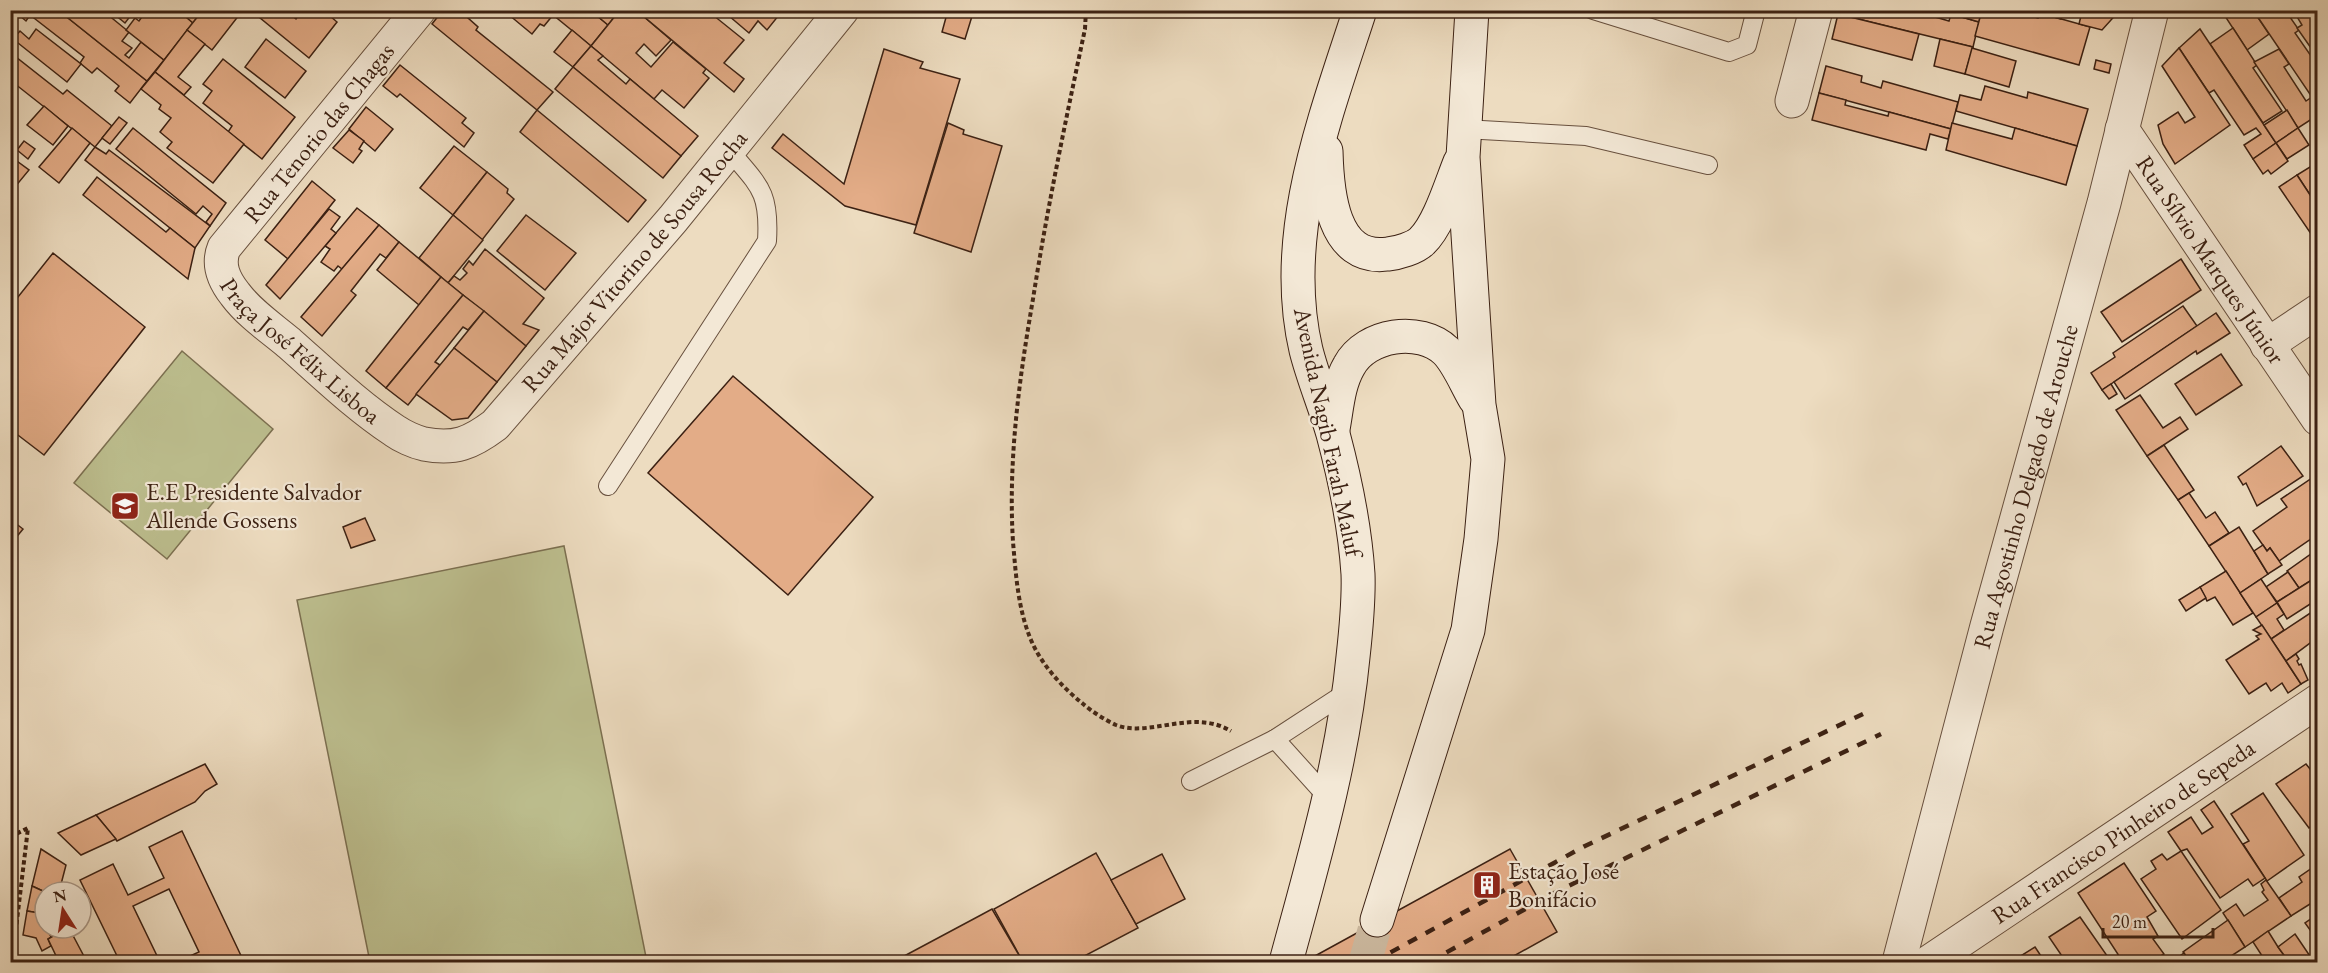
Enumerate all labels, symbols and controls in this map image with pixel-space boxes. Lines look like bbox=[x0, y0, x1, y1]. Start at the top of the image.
street label: Rua Tenorio das Chagas bbox=[236, 36, 401, 229]
street label: Rua Major Vitorino de Sousa Rocha bbox=[514, 123, 754, 398]
street label: Rua Sílvio Marques Júnior bbox=[2129, 149, 2292, 370]
street label: Praça José Félix Lisboa bbox=[213, 272, 387, 431]
street label: Avenida Nagib Farah Maluf bbox=[1287, 303, 1371, 563]
street label: Rua Agostinho Delgado de Arouche bbox=[1966, 321, 2085, 652]
place label: E.E Presidente Salvador Allende Gossens bbox=[145, 476, 362, 535]
school or university icon: E.E Presidente Salvador Allende Gossens bbox=[109, 490, 141, 522]
street label: Rua Francisco Pinheiro de Sepeda bbox=[1985, 732, 2261, 931]
place label: Estação José Bonifácio bbox=[1508, 855, 1619, 914]
building icon: Estação José Bonifácio bbox=[1471, 869, 1503, 901]
north arrow bbox=[33, 880, 93, 940]
text: N bbox=[51, 884, 69, 907]
scale bar bbox=[2103, 901, 2212, 939]
text: 20 m bbox=[2112, 910, 2147, 933]

